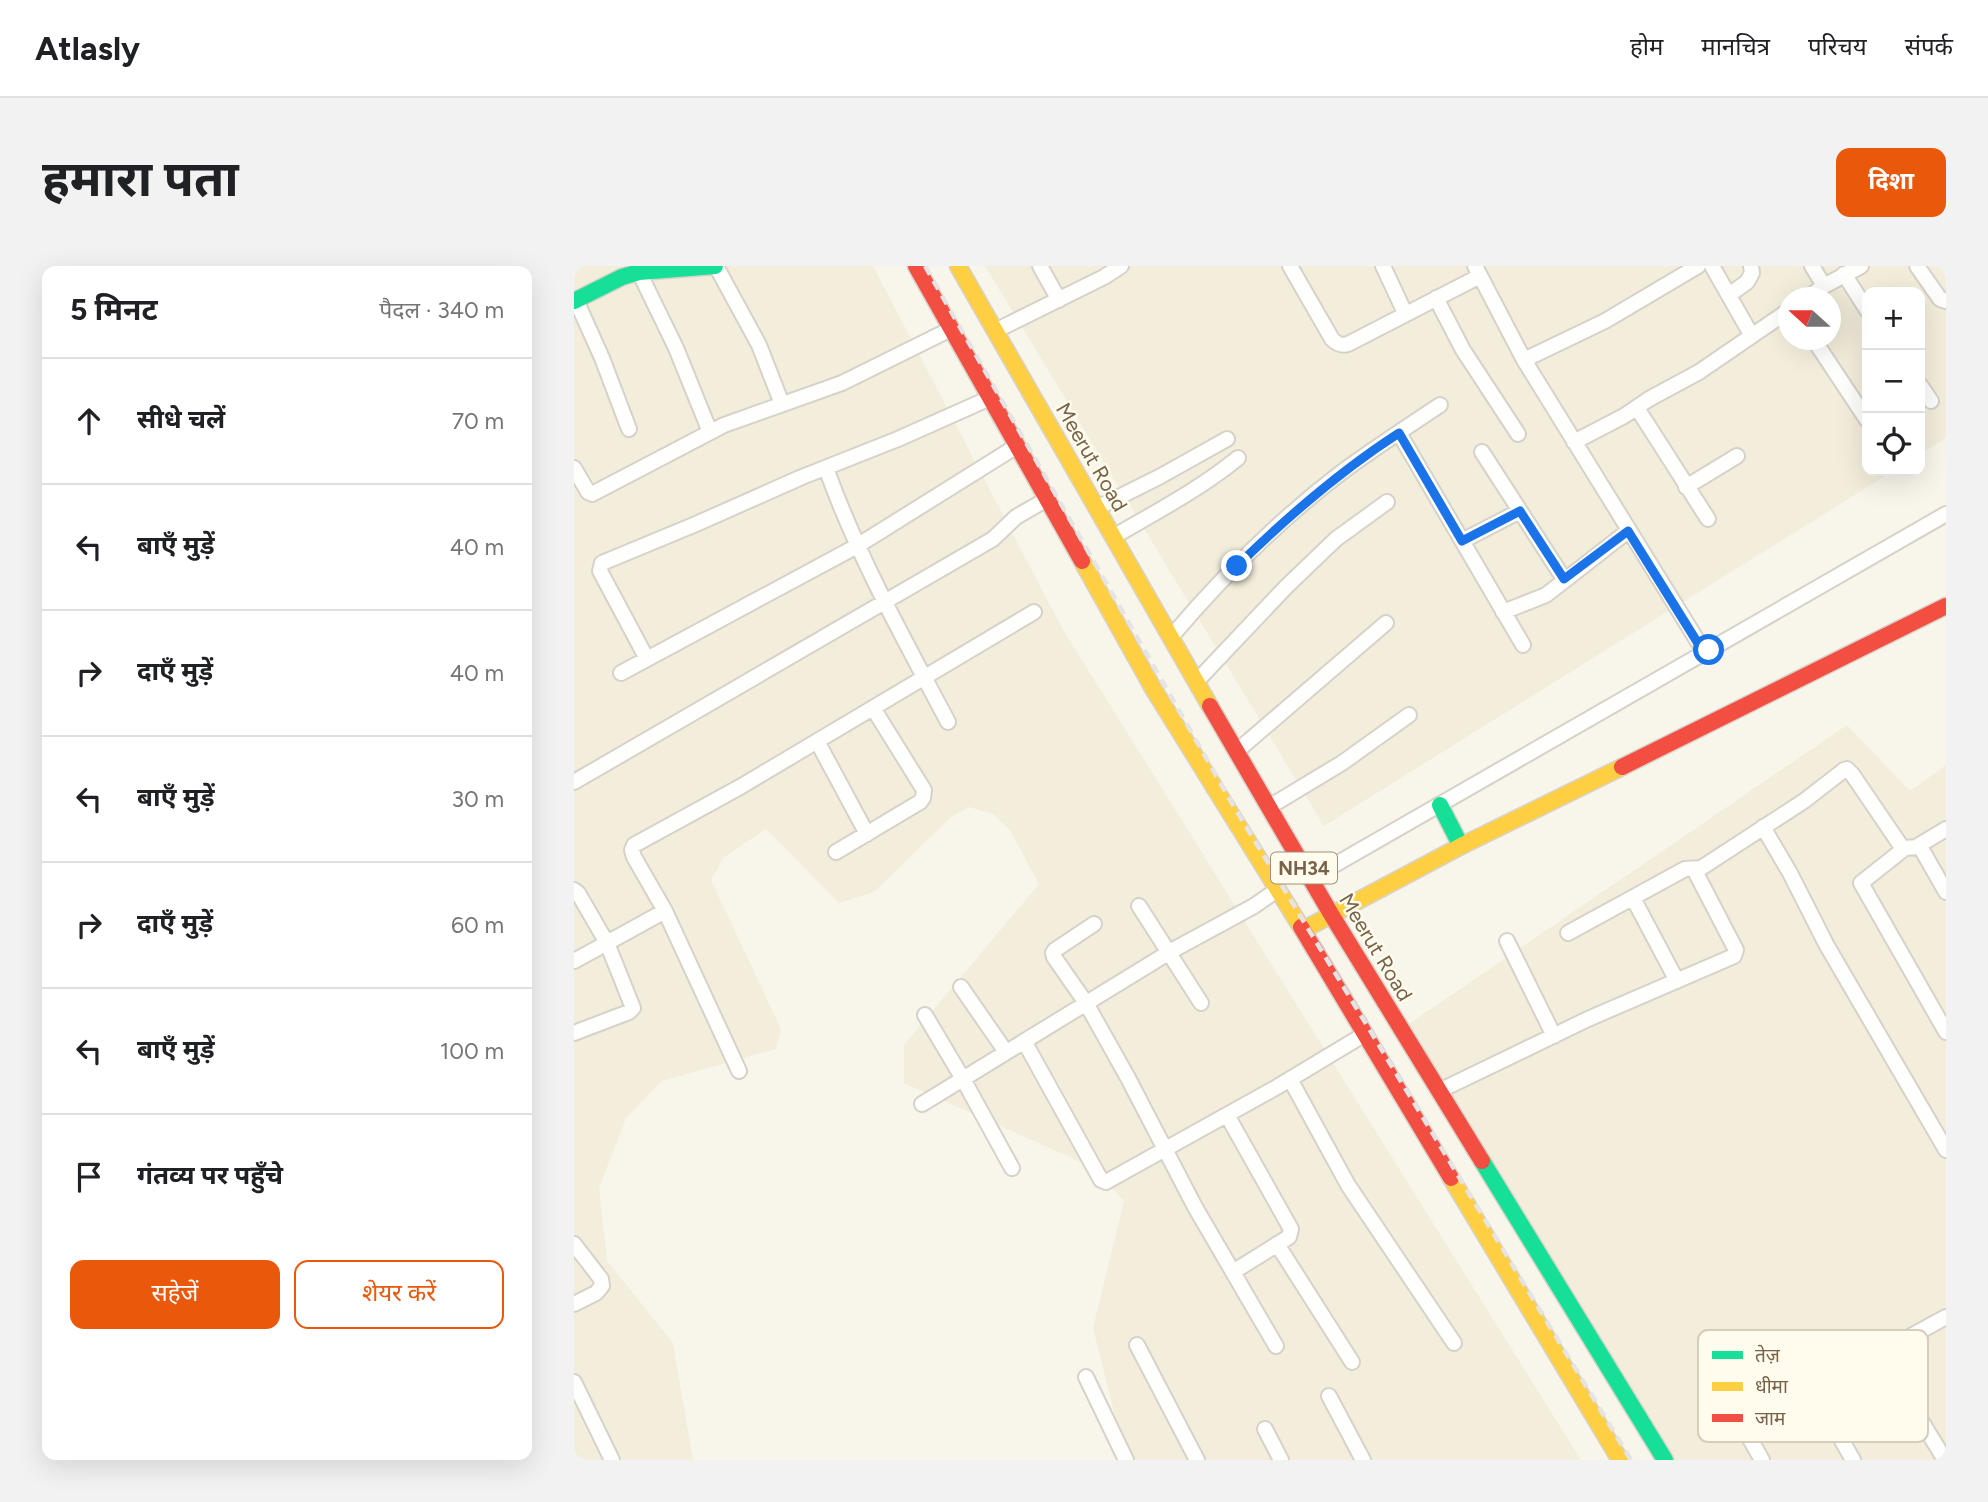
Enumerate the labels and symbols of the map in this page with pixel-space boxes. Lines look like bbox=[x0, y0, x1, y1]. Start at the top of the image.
north arrow bbox=[1778, 287, 1841, 350]
street label: Meerut Road bbox=[1051, 398, 1133, 516]
route end bbox=[1221, 550, 1252, 581]
route start bbox=[1693, 634, 1724, 665]
road number: NH34 bbox=[1271, 852, 1337, 884]
street label: Meerut Road bbox=[1334, 889, 1418, 1005]
legend bbox=[1698, 1330, 1928, 1442]
text: तेज़ bbox=[1755, 1344, 1781, 1367]
text: धीमा bbox=[1755, 1375, 1789, 1398]
text: जाम bbox=[1755, 1407, 1786, 1430]

